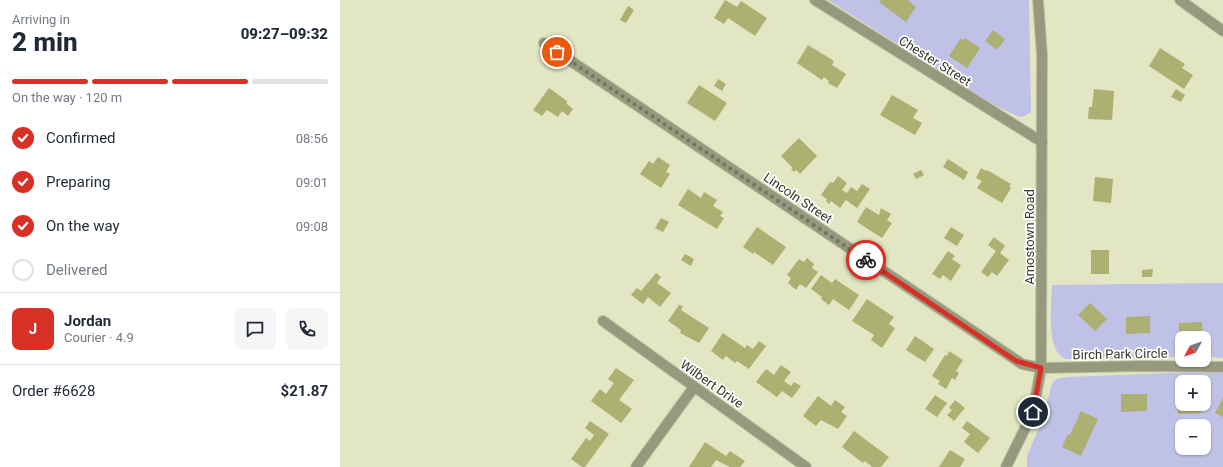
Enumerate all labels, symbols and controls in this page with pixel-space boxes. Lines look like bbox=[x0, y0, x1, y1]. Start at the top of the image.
text: Arriving in bbox=[12, 12, 70, 27]
text: 09:27–09:32 bbox=[241, 25, 328, 43]
text: 2 min bbox=[12, 27, 78, 57]
street label: Chester Street bbox=[896, 33, 974, 89]
pin bbox=[540, 35, 574, 69]
icon: bag bbox=[546, 41, 568, 63]
text: On the way · 120 m bbox=[12, 90, 122, 105]
icon: check bbox=[12, 127, 34, 149]
text: Confirmed bbox=[46, 129, 116, 147]
text: 08:56 bbox=[296, 131, 328, 146]
street label: Lincoln Street bbox=[761, 170, 835, 226]
icon: check bbox=[12, 171, 34, 193]
text: Preparing bbox=[46, 173, 110, 191]
text: 09:01 bbox=[296, 175, 328, 190]
street label: Amostown Road bbox=[1022, 189, 1037, 285]
icon: check bbox=[12, 215, 34, 237]
text: On the way bbox=[46, 217, 120, 235]
text: 09:08 bbox=[296, 219, 328, 234]
courier bbox=[846, 240, 886, 280]
icon: bike bbox=[855, 249, 877, 271]
text: Delivered bbox=[46, 261, 108, 279]
button: chat bbox=[234, 308, 276, 350]
button: phone bbox=[286, 308, 328, 350]
text: Jordan bbox=[64, 312, 111, 330]
text: J bbox=[29, 320, 37, 338]
text: Courier · 4.9 bbox=[64, 330, 134, 345]
north arrow bbox=[1175, 331, 1211, 367]
map controls bbox=[1175, 331, 1211, 455]
street label: Birch Park Circle bbox=[1072, 346, 1168, 362]
street label: Wilbert Drive bbox=[678, 357, 746, 411]
button: + bbox=[1175, 375, 1211, 411]
text: Order #6628 bbox=[12, 382, 95, 400]
text: $21.87 bbox=[281, 382, 328, 400]
pin bbox=[1016, 395, 1050, 429]
icon: home bbox=[1022, 401, 1044, 423]
button: − bbox=[1175, 419, 1211, 455]

